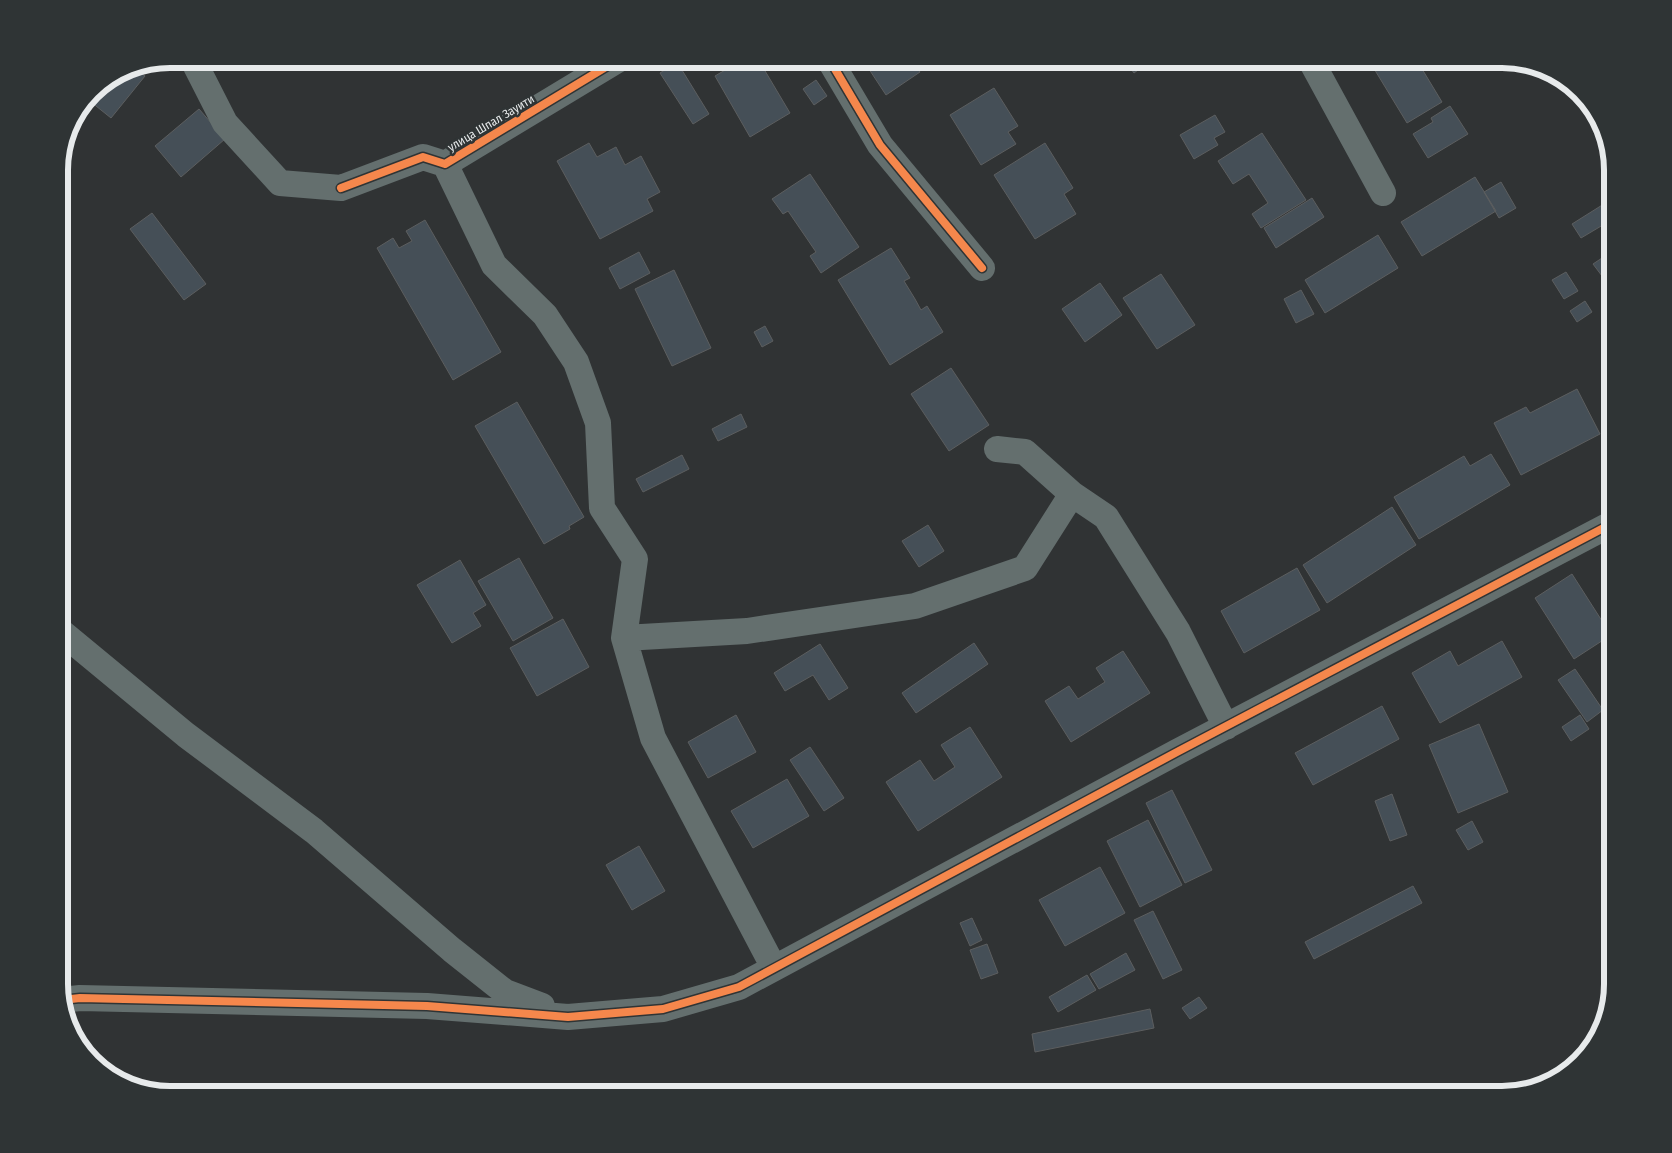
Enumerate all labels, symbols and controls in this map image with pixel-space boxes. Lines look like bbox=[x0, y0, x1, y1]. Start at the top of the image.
street label: улица Шпал Зауити bbox=[445, 92, 537, 154]

